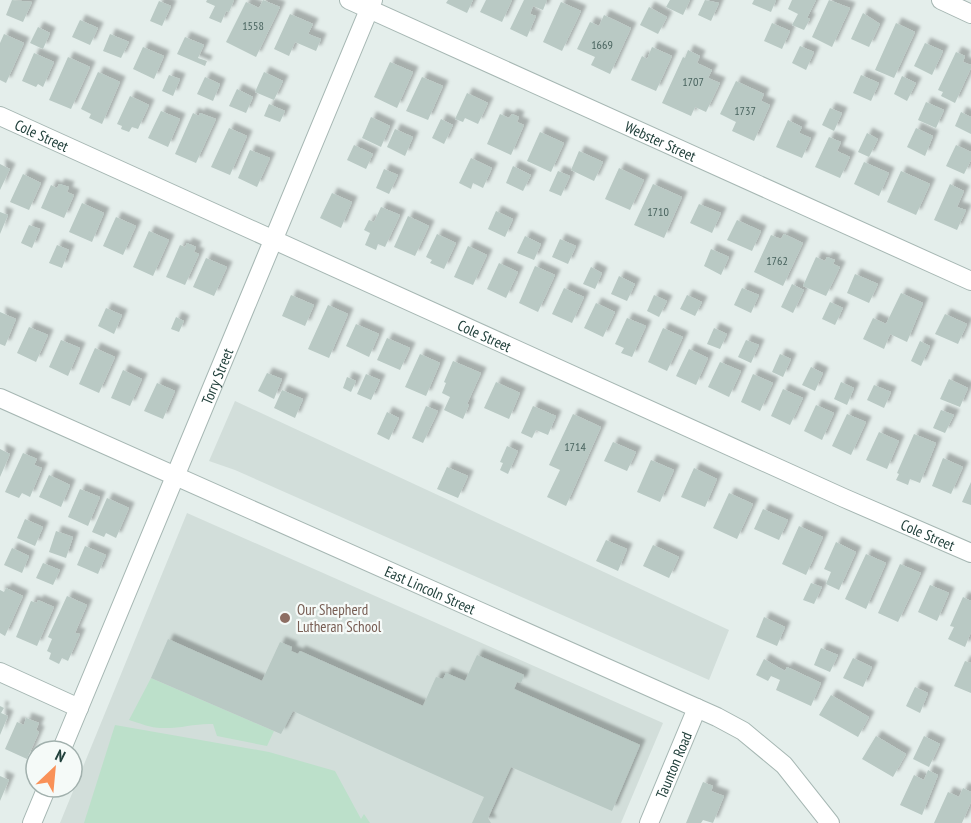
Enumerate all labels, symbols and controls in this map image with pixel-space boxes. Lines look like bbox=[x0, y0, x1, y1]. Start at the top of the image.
house number: 1558 bbox=[242, 18, 264, 33]
house number: 1669 bbox=[591, 37, 613, 52]
house number: 1707 bbox=[682, 74, 704, 89]
house number: 1737 bbox=[734, 103, 756, 118]
street label: Cole Street bbox=[12, 115, 72, 155]
street label: Webster Street bbox=[622, 117, 699, 165]
house number: 1710 bbox=[647, 204, 669, 219]
house number: 1762 bbox=[766, 253, 788, 268]
street label: Cole Street bbox=[455, 315, 515, 356]
street label: Torry Street bbox=[197, 345, 237, 407]
house number: 1714 bbox=[564, 439, 586, 454]
street label: Cole Street bbox=[898, 514, 958, 554]
street label: East Lincoln Street bbox=[382, 561, 478, 618]
place label: Our Shepherd Lutheran School bbox=[297, 600, 382, 636]
marker: Our Shepherd Lutheran School bbox=[278, 611, 292, 625]
street label: Taunton Road bbox=[651, 729, 696, 801]
north arrow bbox=[24, 739, 84, 799]
text: N bbox=[52, 745, 69, 766]

